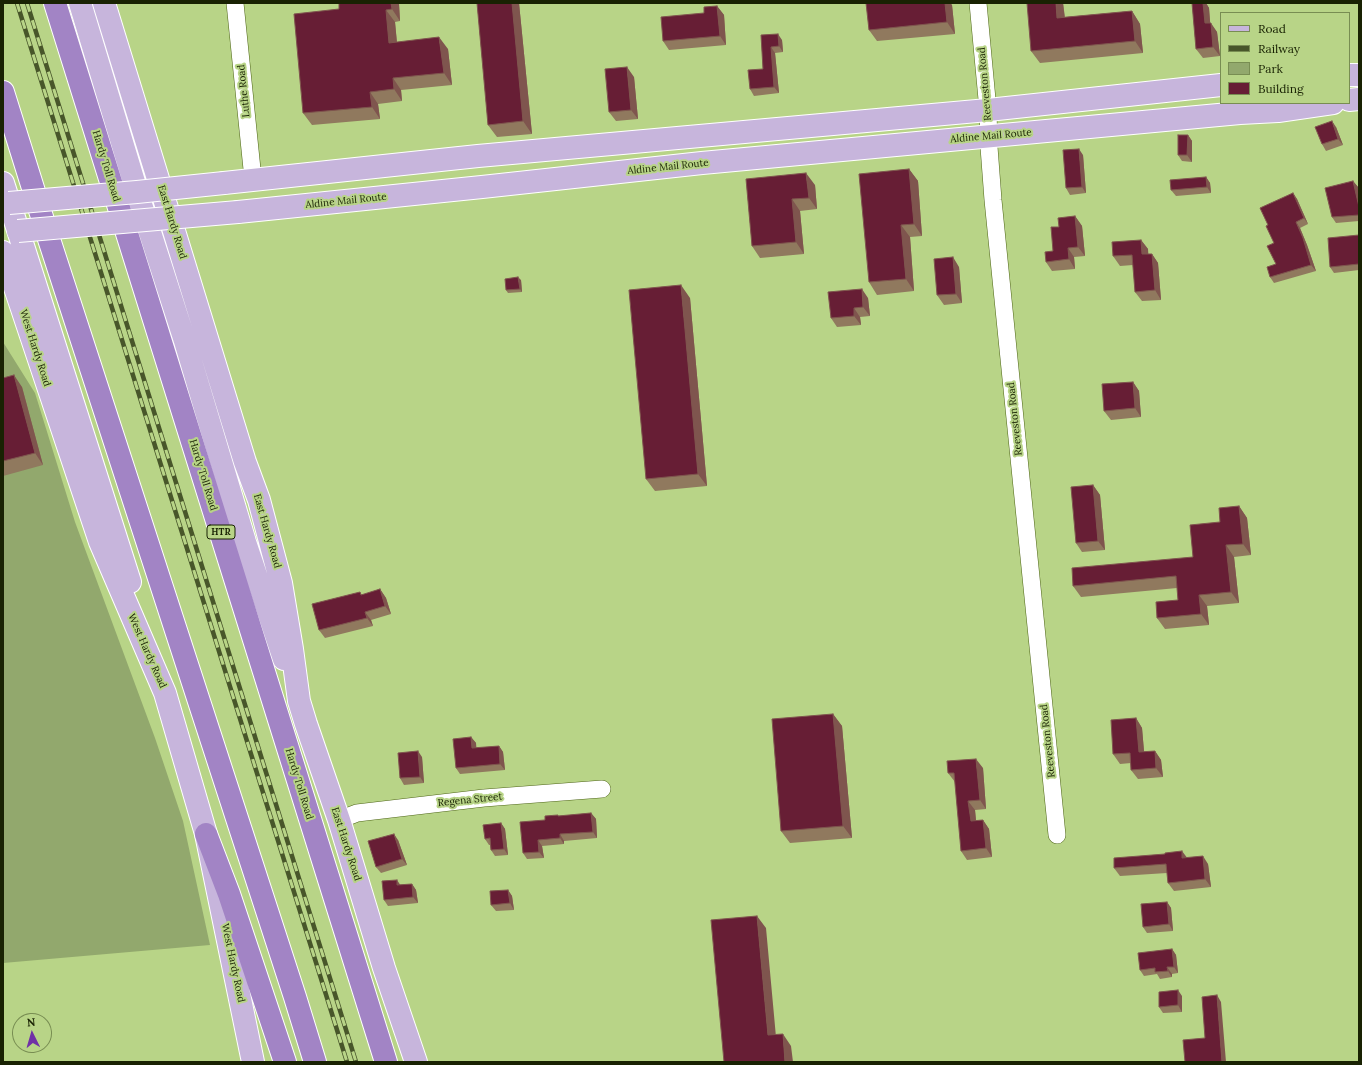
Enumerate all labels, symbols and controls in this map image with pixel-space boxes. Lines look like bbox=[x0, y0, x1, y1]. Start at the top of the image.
legend bbox=[1220, 12, 1350, 104]
text: Road bbox=[1258, 21, 1286, 36]
text: Railway bbox=[1258, 41, 1300, 56]
street label: Reeveston Road bbox=[976, 47, 994, 121]
text: Park bbox=[1258, 61, 1283, 76]
street label: Luthe Road bbox=[235, 64, 253, 118]
text: Building bbox=[1258, 81, 1304, 96]
street label: Aldine Mail Route bbox=[950, 126, 1032, 146]
street label: Hardy Toll Road bbox=[89, 129, 123, 203]
street label: Aldine Mail Route bbox=[627, 157, 709, 177]
street label: East Hardy Road bbox=[155, 184, 189, 260]
street label: Aldine Mail Route bbox=[305, 191, 387, 211]
street label: West Hardy Road bbox=[17, 308, 53, 388]
street label: Reeveston Road bbox=[1005, 382, 1025, 456]
street label: Hardy Toll Road bbox=[186, 438, 220, 512]
street label: East Hardy Road bbox=[251, 492, 283, 570]
road number: HTR bbox=[207, 525, 235, 539]
street label: West Hardy Road bbox=[125, 612, 169, 690]
street label: Reeveston Road bbox=[1038, 704, 1058, 778]
street label: Hardy Toll Road bbox=[282, 747, 316, 821]
street label: Regena Street bbox=[437, 791, 503, 809]
street label: East Hardy Road bbox=[328, 806, 364, 882]
street label: West Hardy Road bbox=[219, 922, 247, 1004]
north arrow bbox=[12, 1013, 52, 1053]
text: N bbox=[26, 1015, 36, 1029]

